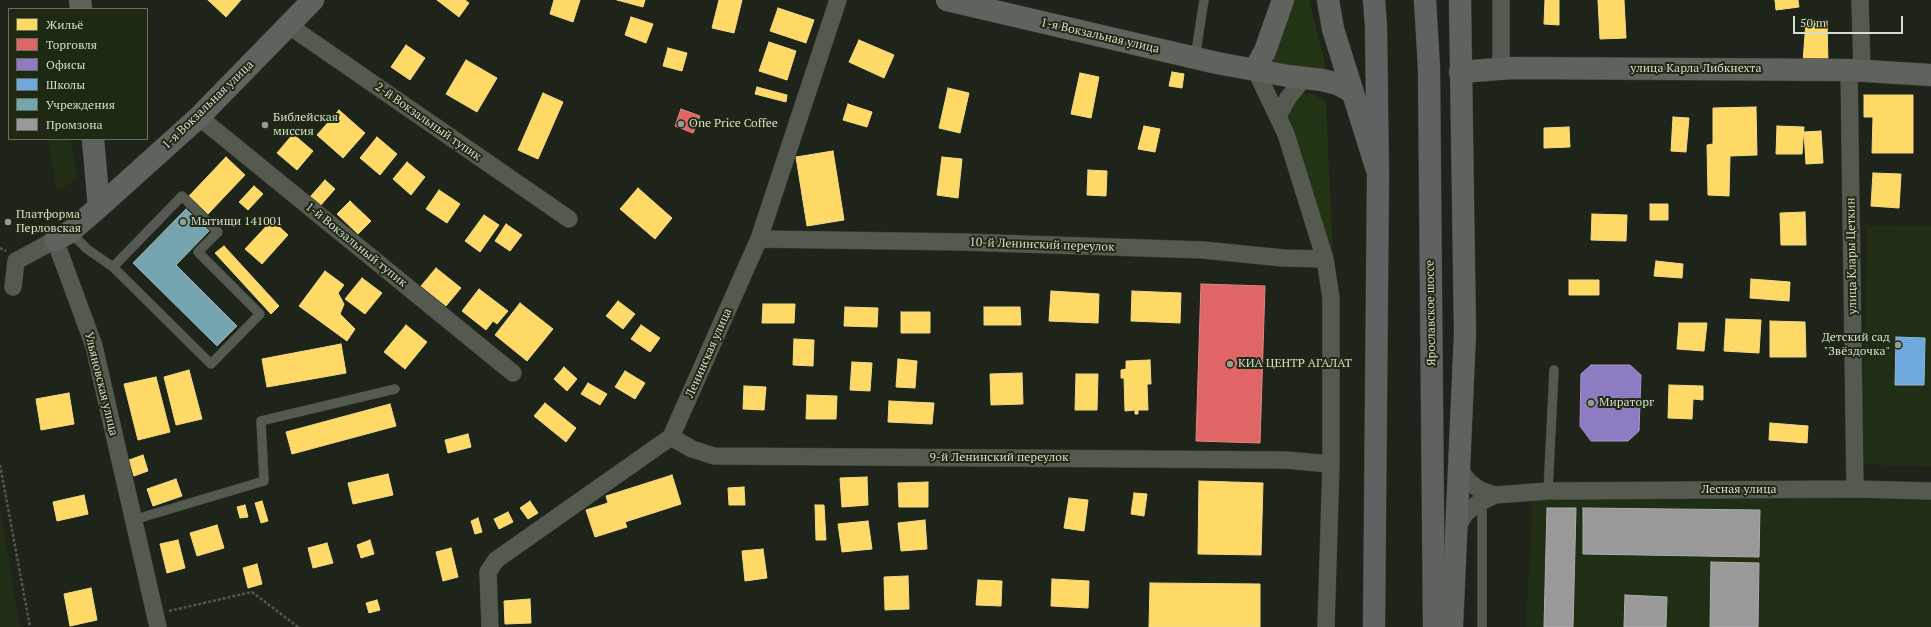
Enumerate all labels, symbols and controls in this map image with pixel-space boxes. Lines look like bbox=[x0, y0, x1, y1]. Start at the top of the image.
legend bbox=[8, 8, 148, 140]
scale bar bbox=[1795, 8, 1905, 34]
street label: 1-я Вокзальная улица bbox=[1039, 15, 1161, 57]
text: 50 m bbox=[1800, 15, 1826, 30]
text: Жильё bbox=[46, 17, 83, 32]
text: Торговля bbox=[46, 37, 97, 52]
text: Офисы bbox=[46, 57, 85, 72]
street label: 1-я Вокзальная улица bbox=[159, 58, 257, 152]
street label: улица Карла Либкнехта bbox=[1630, 62, 1762, 76]
text: Школы bbox=[46, 77, 85, 92]
street label: 2-й Вокзальный тупик bbox=[372, 80, 484, 164]
text: Учреждения bbox=[46, 97, 115, 112]
place label: Библейская миссия bbox=[273, 111, 338, 139]
text: Промзона bbox=[46, 117, 103, 132]
place label: One Price Coffee bbox=[689, 117, 778, 131]
marker: One Price Coffee bbox=[676, 119, 686, 129]
marker: Библейская миссия bbox=[260, 120, 270, 130]
street label: улица Клары Цеткин bbox=[1844, 197, 1860, 315]
street label: 1-й Вокзальный тупик bbox=[302, 200, 410, 290]
place label: Платформа Перловская bbox=[16, 208, 81, 236]
place label: Мытищи 141001 bbox=[191, 215, 282, 229]
marker: Платформа Перловская bbox=[3, 217, 13, 227]
marker: Мытищи 141001 bbox=[178, 217, 188, 227]
street label: 10-й Ленинский переулок bbox=[969, 235, 1115, 255]
street label: Ярославское шоссе bbox=[1423, 260, 1439, 366]
street label: Ленинская улица bbox=[683, 306, 735, 400]
street label: Ульяновская улица bbox=[81, 331, 121, 437]
place label: Детский сад "Звёздочка" bbox=[1822, 331, 1890, 359]
marker: Детский сад "Звёздочка" bbox=[1893, 340, 1903, 350]
place label: КИА ЦЕНТР АГАЛАТ bbox=[1238, 357, 1352, 371]
marker: КИА ЦЕНТР АГАЛАТ bbox=[1225, 359, 1235, 369]
place label: Мираторг bbox=[1599, 396, 1654, 410]
marker: Мираторг bbox=[1586, 398, 1596, 408]
street label: 9-й Ленинский переулок bbox=[930, 451, 1068, 465]
street label: Лесная улица bbox=[1701, 483, 1777, 497]

